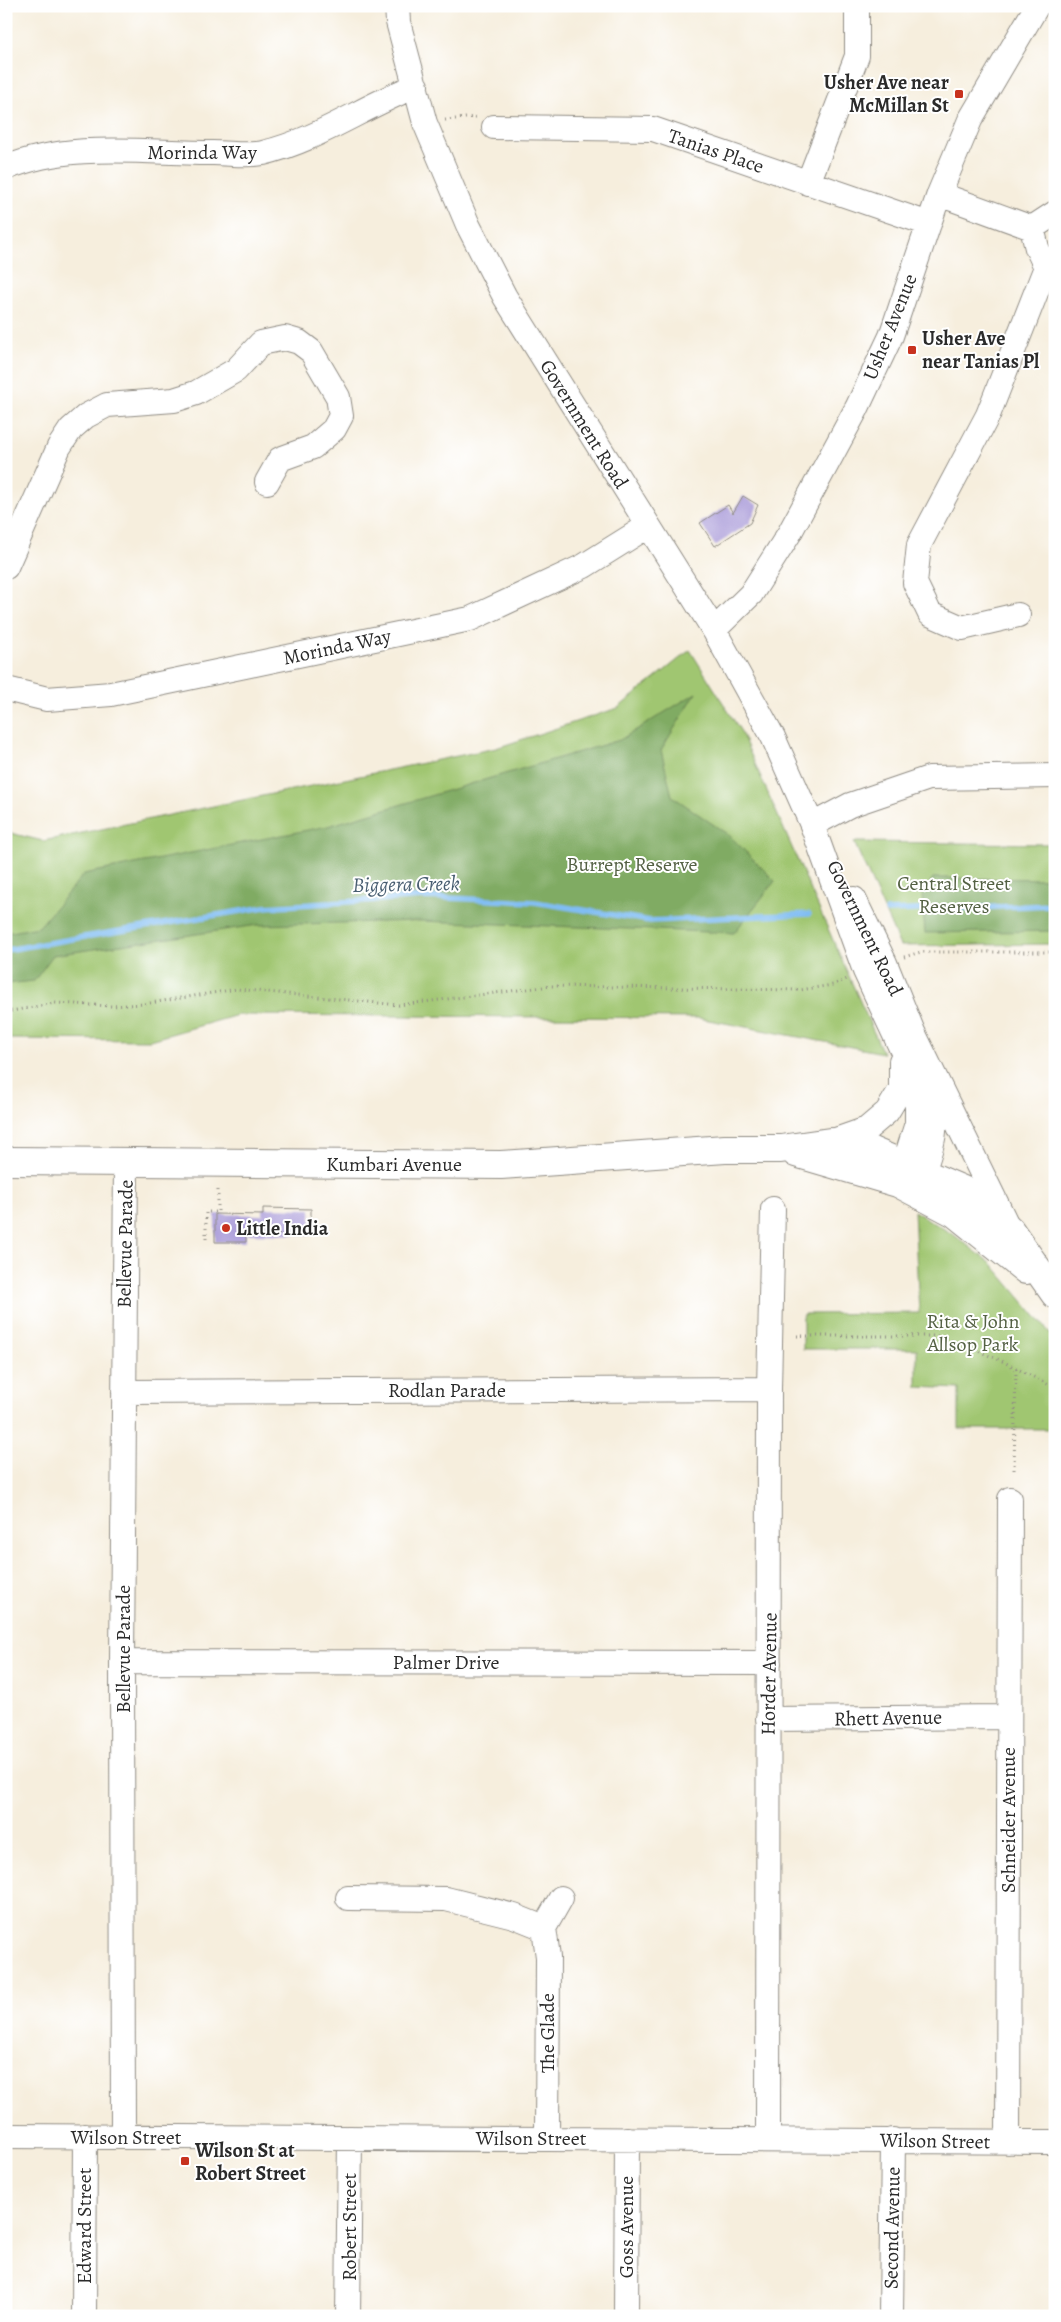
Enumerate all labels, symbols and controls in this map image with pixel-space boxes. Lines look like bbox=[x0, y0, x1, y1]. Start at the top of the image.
place label: Usher Ave near McMillan St bbox=[824, 69, 949, 119]
marker: Usher Ave near McMillan St bbox=[953, 88, 965, 100]
street label: Tanias Place bbox=[665, 122, 767, 180]
street label: Morinda Way bbox=[147, 139, 258, 166]
street label: Usher Avenue bbox=[856, 270, 924, 384]
place label: Usher Ave near Tanias Pl bbox=[922, 325, 1040, 375]
marker: Usher Ave near Tanias Pl bbox=[906, 344, 918, 356]
street label: Government Road bbox=[533, 354, 635, 494]
street label: Morinda Way bbox=[281, 622, 395, 672]
park label: Burrept Reserve bbox=[566, 851, 698, 878]
street label: Government Road bbox=[821, 856, 910, 1000]
water label: Biggera Creek bbox=[352, 869, 460, 899]
park label: Central Street Reserves bbox=[897, 870, 1011, 920]
street label: Kumbari Avenue bbox=[326, 1151, 462, 1178]
street label: Bellevue Parade bbox=[110, 1179, 140, 1308]
place label: Little India bbox=[236, 1215, 329, 1242]
marker: Little India bbox=[220, 1222, 232, 1234]
park label: Rita & John Allsop Park bbox=[926, 1308, 1019, 1358]
street label: Rodlan Parade bbox=[388, 1377, 506, 1404]
street label: Bellevue Parade bbox=[110, 1585, 137, 1713]
street label: Horder Avenue bbox=[754, 1612, 784, 1736]
street label: Palmer Drive bbox=[393, 1649, 500, 1676]
street label: Rhett Avenue bbox=[834, 1704, 942, 1732]
street label: Schneider Avenue bbox=[995, 1747, 1022, 1893]
street label: The Glade bbox=[534, 1993, 561, 2073]
street label: Wilson Street bbox=[70, 2124, 182, 2151]
street label: Wilson Street bbox=[475, 2125, 587, 2152]
street label: Wilson Street bbox=[879, 2127, 991, 2155]
place label: Wilson St at Robert Street bbox=[194, 2137, 306, 2187]
marker: Wilson St at Robert Street bbox=[179, 2155, 191, 2167]
street label: Second Avenue bbox=[877, 2166, 907, 2289]
street label: Edward Street bbox=[71, 2167, 98, 2284]
street label: Robert Street bbox=[336, 2173, 363, 2281]
street label: Goss Avenue bbox=[613, 2176, 640, 2278]

